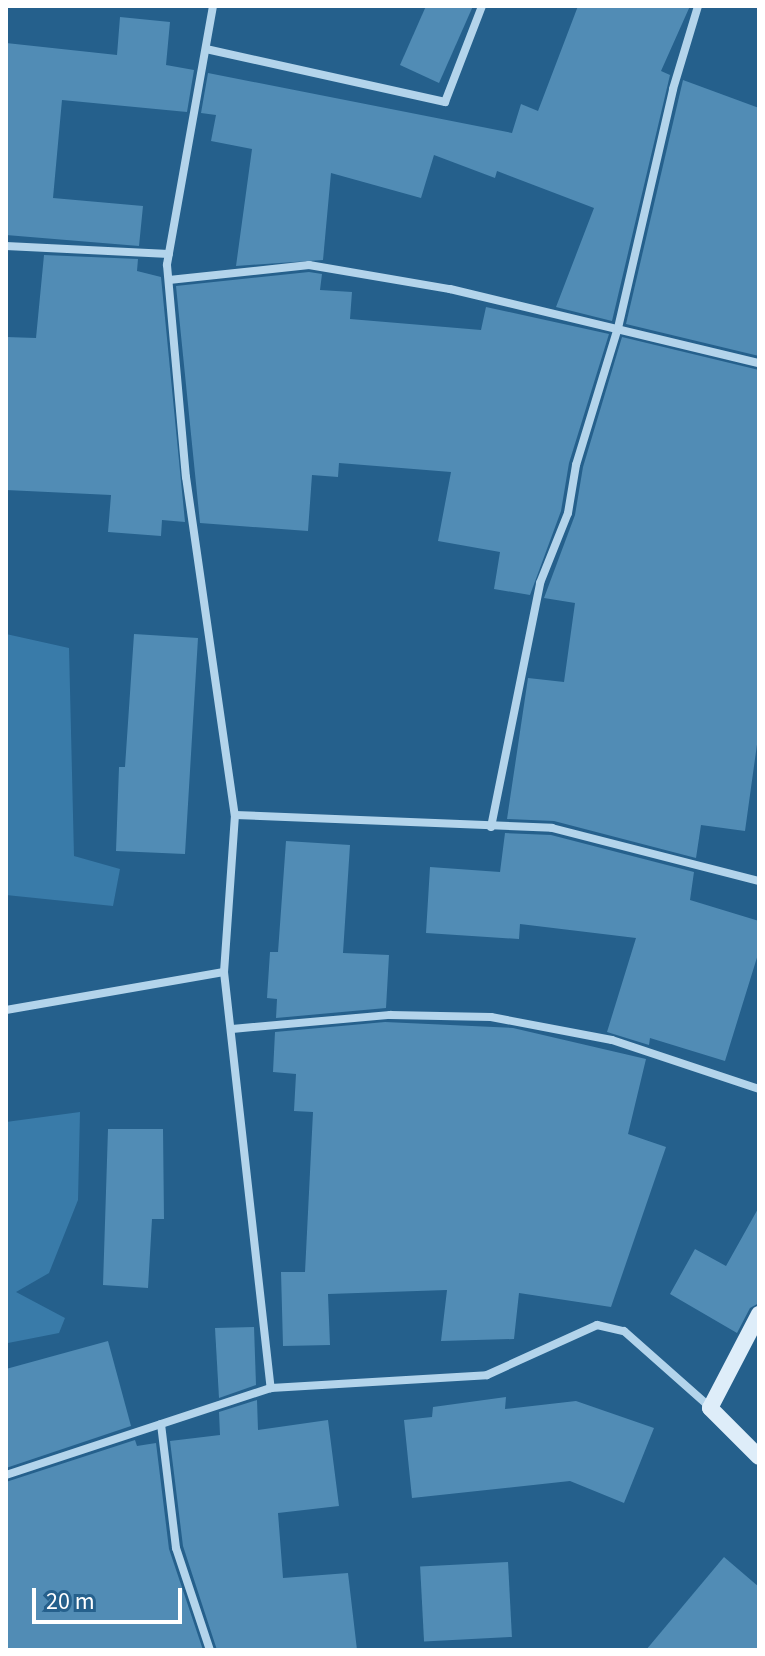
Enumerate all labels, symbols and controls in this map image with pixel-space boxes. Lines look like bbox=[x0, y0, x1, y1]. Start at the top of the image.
scale bar bbox=[36, 1572, 186, 1622]
text: 20 m bbox=[46, 1584, 95, 1619]

